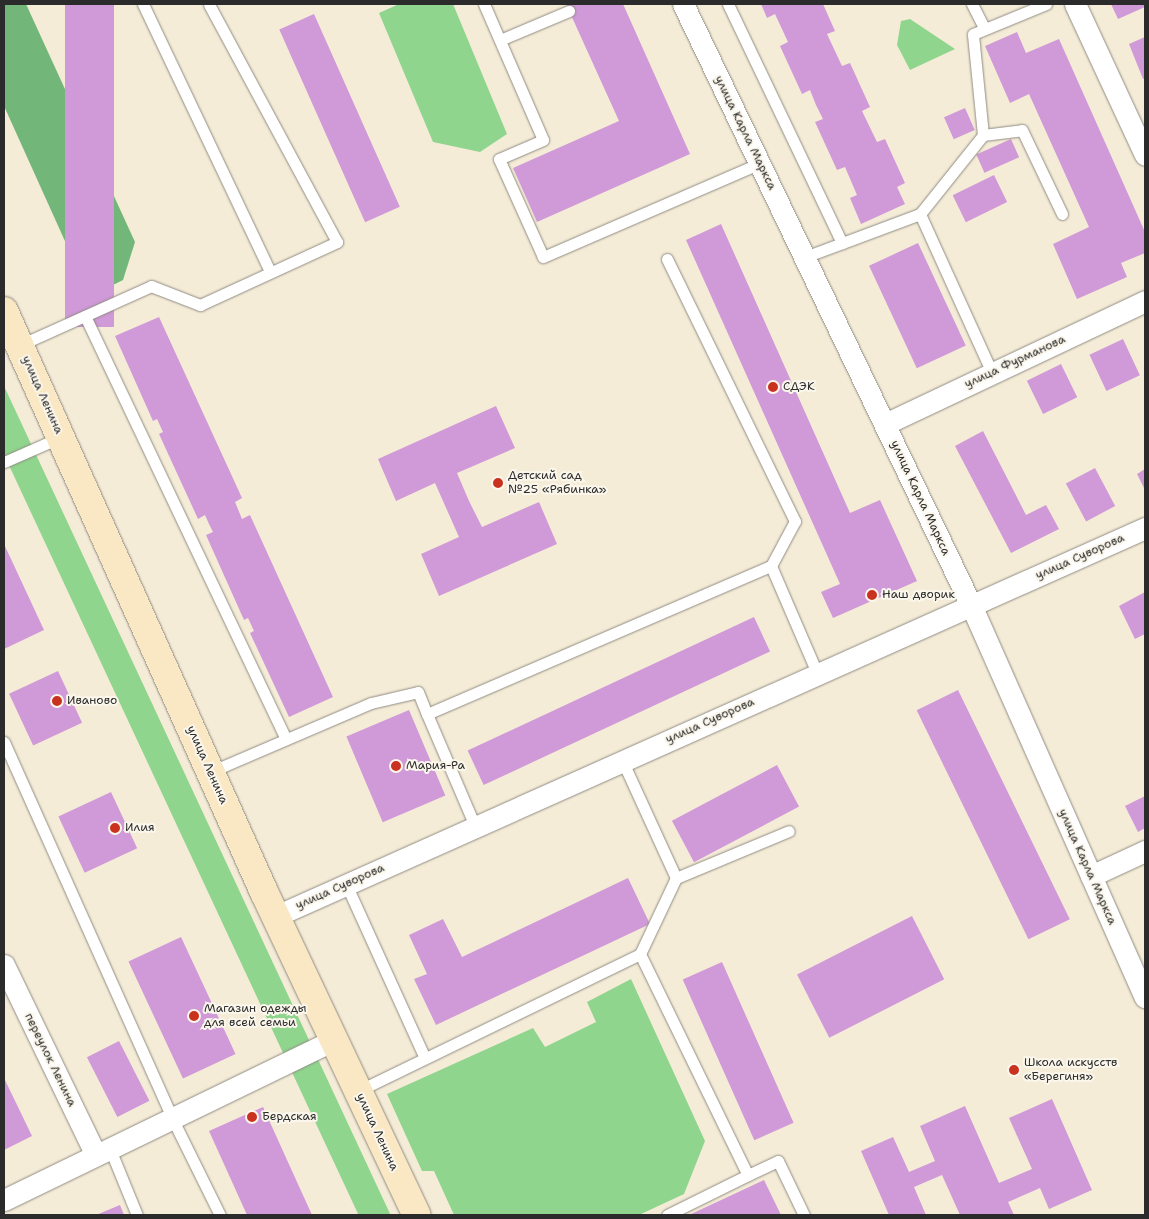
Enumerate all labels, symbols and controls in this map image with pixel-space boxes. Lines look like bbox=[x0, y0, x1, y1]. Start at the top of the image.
street label: улица Карла Маркса bbox=[711, 73, 779, 193]
street label: улица Фурманова bbox=[962, 332, 1068, 392]
street label: улица Ленина bbox=[18, 354, 66, 436]
place label: СДЭК bbox=[783, 380, 815, 394]
marker: СДЭК bbox=[767, 381, 779, 393]
street label: улица Карла Маркса bbox=[887, 438, 953, 558]
place label: Детский сад №25 «Рябинка» bbox=[508, 469, 606, 497]
marker: Детский сад №25 «Рябинка» bbox=[492, 477, 504, 489]
street label: улица Суворова bbox=[1033, 531, 1127, 583]
place label: Наш дворик bbox=[882, 588, 955, 602]
marker: Наш дворик bbox=[866, 589, 878, 601]
place label: Иваново bbox=[67, 694, 117, 708]
marker: Иваново bbox=[51, 695, 63, 707]
street label: улица Суворова bbox=[663, 695, 757, 747]
street label: улица Ленина bbox=[183, 724, 231, 806]
place label: Мария-Ра bbox=[406, 759, 465, 773]
marker: Мария-Ра bbox=[390, 760, 402, 772]
street label: улица Карла Маркса bbox=[1055, 807, 1119, 927]
place label: Илия bbox=[125, 821, 155, 835]
marker: Илия bbox=[109, 822, 121, 834]
street label: улица Суворова bbox=[293, 861, 387, 913]
place label: Магазин одежды для всей семьи bbox=[204, 1002, 307, 1030]
marker: Магазин одежды для всей семьи bbox=[188, 1010, 200, 1022]
street label: переулок Ленина bbox=[21, 1011, 79, 1109]
place label: Школа искусств «Берегиня» bbox=[1024, 1056, 1117, 1084]
marker: Школа искусств «Берегиня» bbox=[1008, 1064, 1020, 1076]
street label: улица Ленина bbox=[353, 1091, 401, 1173]
place label: Бердская bbox=[262, 1110, 317, 1124]
marker: Бердская bbox=[246, 1111, 258, 1123]

